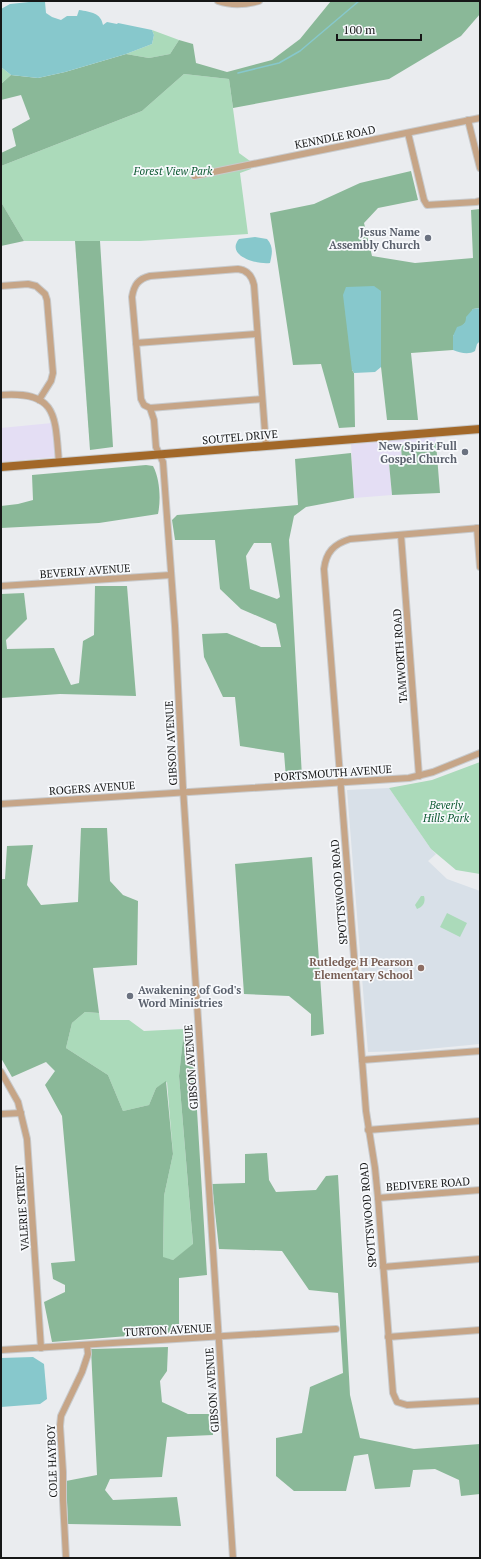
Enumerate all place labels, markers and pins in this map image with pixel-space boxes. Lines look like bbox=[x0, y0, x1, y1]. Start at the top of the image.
place label: Jesus Name Assembly Church bbox=[329, 225, 420, 252]
marker: Jesus Name Assembly Church bbox=[423, 233, 433, 243]
place label: New Spirit Full Gospel Church bbox=[379, 439, 457, 466]
marker: New Spirit Full Gospel Church bbox=[460, 447, 470, 457]
place label: Rutledge H Pearson Elementary School bbox=[309, 955, 413, 982]
marker: Rutledge H Pearson Elementary School bbox=[416, 963, 426, 973]
place label: Awakening of God's Word Ministries bbox=[138, 983, 241, 1010]
marker: Awakening of God's Word Ministries bbox=[125, 991, 135, 1001]

